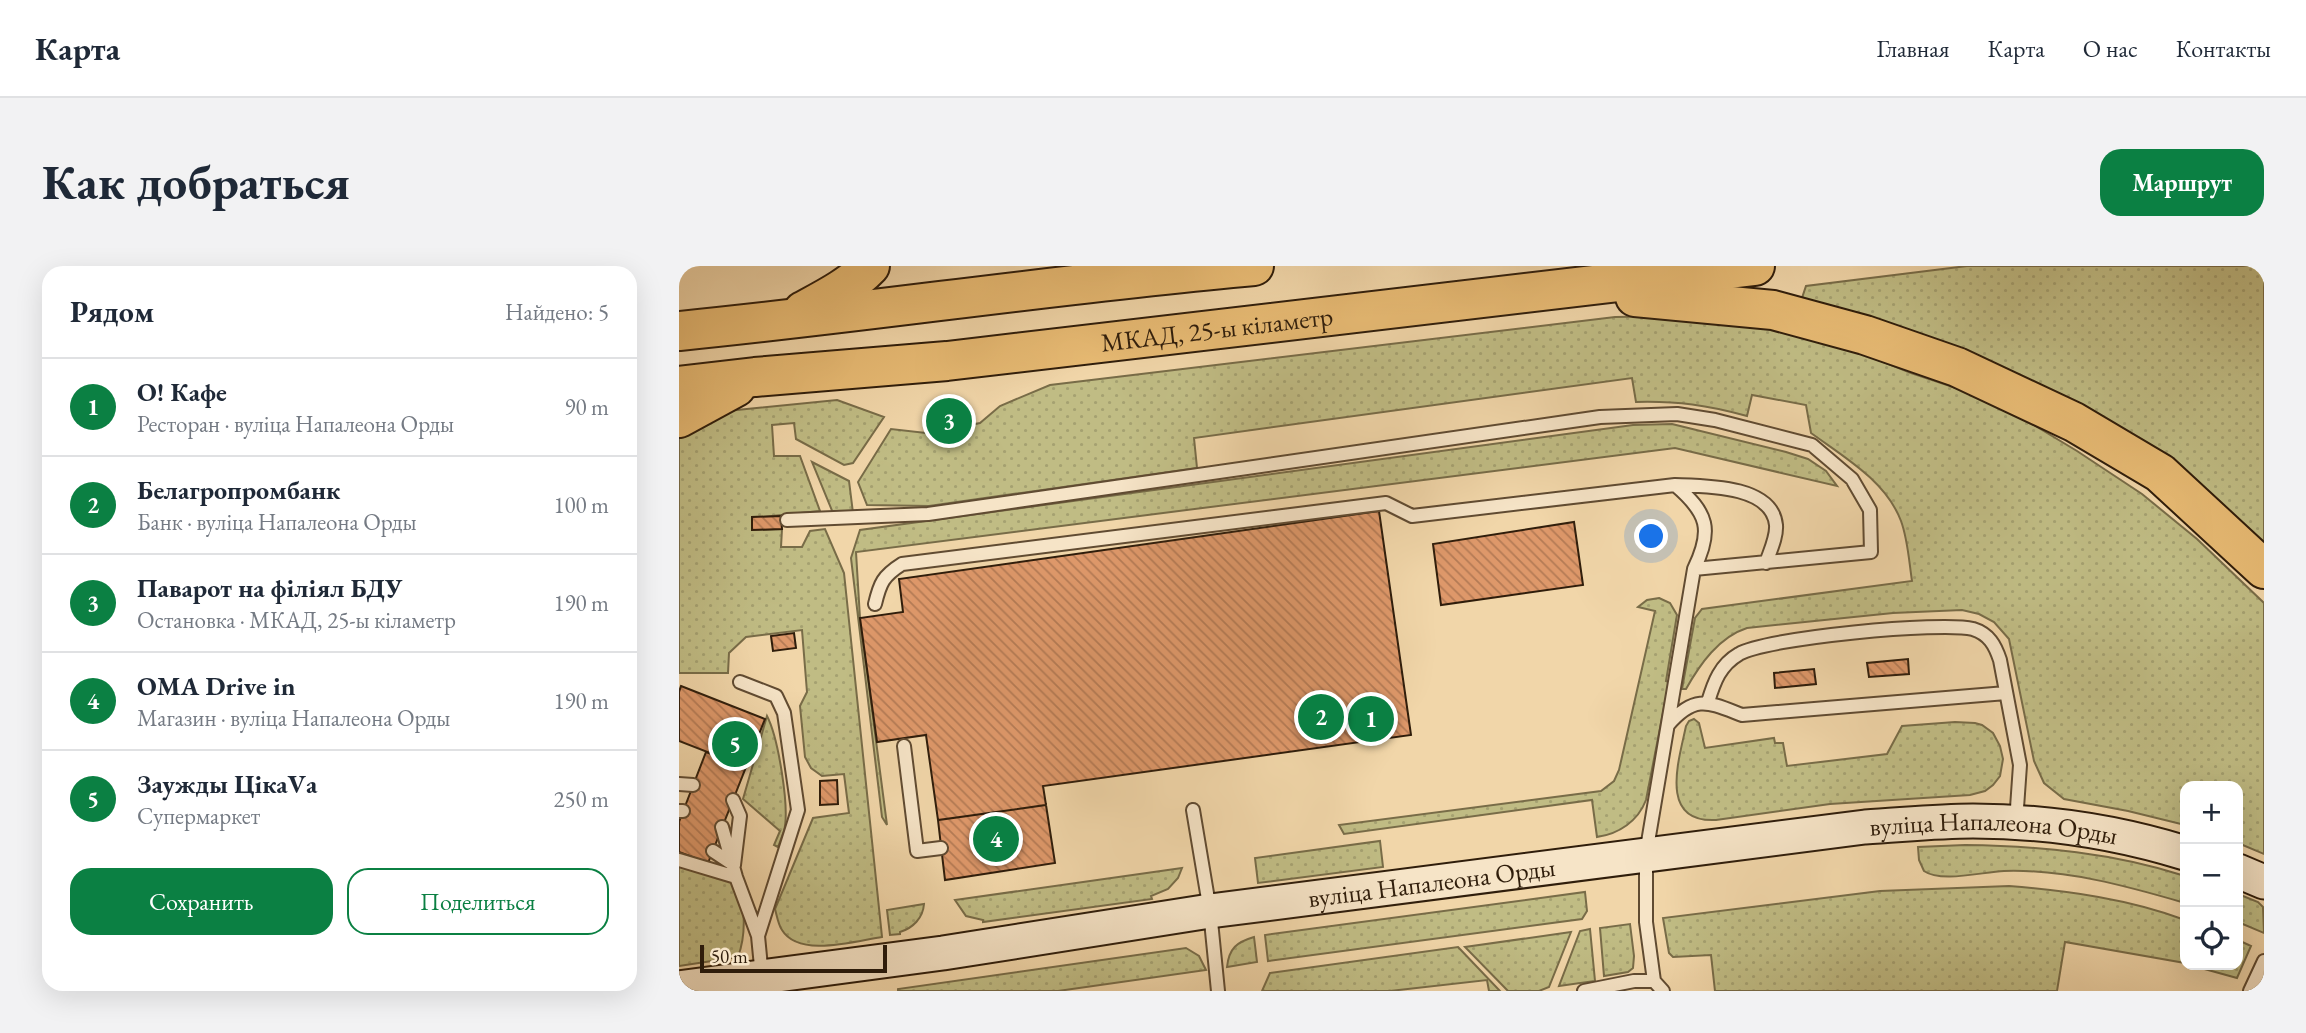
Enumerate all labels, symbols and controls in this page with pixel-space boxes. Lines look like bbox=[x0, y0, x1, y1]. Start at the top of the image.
text: Карта bbox=[35, 27, 120, 70]
text: Главная bbox=[1876, 33, 1950, 64]
text: Карта bbox=[1988, 33, 2045, 64]
text: О нас bbox=[2083, 33, 2138, 64]
text: Контакты bbox=[2176, 33, 2271, 64]
button: Маршрут bbox=[2100, 149, 2264, 216]
text: Как добраться bbox=[42, 150, 350, 214]
text: Рядом bbox=[70, 292, 154, 331]
text: Найдено: 5 bbox=[505, 297, 609, 327]
street label: МКАД, 25-ы кіламетр bbox=[1099, 299, 1335, 360]
text: О! Кафе bbox=[137, 375, 227, 409]
text: 1 bbox=[87, 392, 99, 422]
text: 90 m bbox=[564, 392, 609, 422]
pin: 3 bbox=[926, 395, 972, 447]
text: Ресторан · вуліца Напалеона Орды bbox=[137, 409, 454, 439]
text: Белагропромбанк bbox=[137, 473, 340, 507]
text: 2 bbox=[87, 490, 99, 520]
text: 100 m bbox=[553, 490, 609, 520]
text: Банк · вуліца Напалеона Орды bbox=[137, 507, 417, 537]
your location bbox=[1634, 519, 1668, 553]
text: Паварот на філіял БДУ bbox=[137, 571, 402, 605]
text: 3 bbox=[87, 588, 99, 618]
text: 190 m bbox=[553, 588, 609, 618]
text: Остановка · МКАД, 25-ы кіламетр bbox=[137, 605, 456, 635]
text: OMA Drive in bbox=[137, 669, 295, 703]
text: 4 bbox=[87, 686, 99, 716]
text: 190 m bbox=[553, 686, 609, 716]
pin: 2 bbox=[1298, 691, 1344, 743]
pin: 1 bbox=[1348, 693, 1394, 745]
text: Магазин · вуліца Напалеона Орды bbox=[137, 703, 450, 733]
pin: 5 bbox=[712, 718, 758, 770]
text: Заужды ЦікаVа bbox=[137, 767, 317, 801]
map controls bbox=[2180, 781, 2243, 970]
button: + bbox=[2180, 781, 2243, 844]
text: 5 bbox=[87, 784, 99, 814]
text: 250 m bbox=[553, 784, 609, 814]
text: Супермаркет bbox=[137, 801, 260, 831]
street label: вуліца Напалеона Орды bbox=[1868, 804, 2121, 852]
pin: 4 bbox=[973, 813, 1019, 865]
button: − bbox=[2180, 844, 2243, 907]
street label: вуліца Напалеона Орды bbox=[1306, 850, 1557, 915]
button: Сохранить bbox=[70, 868, 333, 935]
button: Поделиться bbox=[347, 868, 609, 935]
button: locate bbox=[2180, 907, 2243, 970]
scale bar bbox=[700, 942, 887, 974]
text: 50 m bbox=[711, 944, 748, 969]

